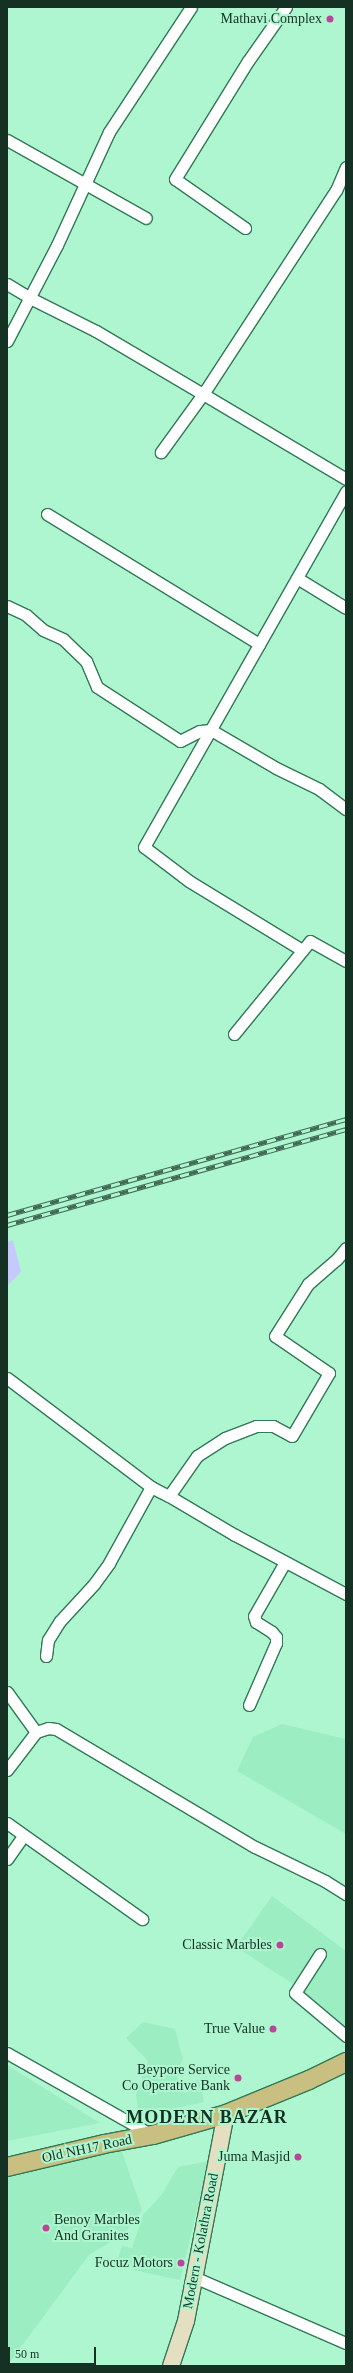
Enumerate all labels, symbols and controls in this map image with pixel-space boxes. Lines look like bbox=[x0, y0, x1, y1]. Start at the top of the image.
place label: Mathavi Complex bbox=[221, 11, 322, 27]
marker: Mathavi Complex bbox=[325, 14, 335, 24]
place label: Classic Marbles bbox=[182, 1937, 272, 1953]
marker: Classic Marbles bbox=[275, 1940, 285, 1950]
place label: True Value bbox=[204, 2021, 265, 2037]
marker: True Value bbox=[268, 2024, 278, 2034]
place label: Beypore Service Co Operative Bank bbox=[122, 2062, 230, 2094]
marker: Beypore Service Co Operative Bank bbox=[233, 2073, 243, 2083]
district label: MODERN BAZAR bbox=[126, 2106, 288, 2128]
street label: Old NH17 Road bbox=[40, 2131, 134, 2167]
place label: Juma Masjid bbox=[218, 2149, 290, 2165]
marker: Juma Masjid bbox=[293, 2152, 303, 2162]
street label: Modern - Kolathra Road bbox=[180, 2172, 222, 2310]
place label: Benoy Marbles And Granites bbox=[54, 2212, 140, 2244]
marker: Benoy Marbles And Granites bbox=[41, 2223, 51, 2233]
place label: Focuz Motors bbox=[95, 2255, 173, 2271]
marker: Focuz Motors bbox=[176, 2258, 186, 2268]
scale bar bbox=[10, 2339, 98, 2365]
text: 50 m bbox=[15, 2347, 39, 2361]

